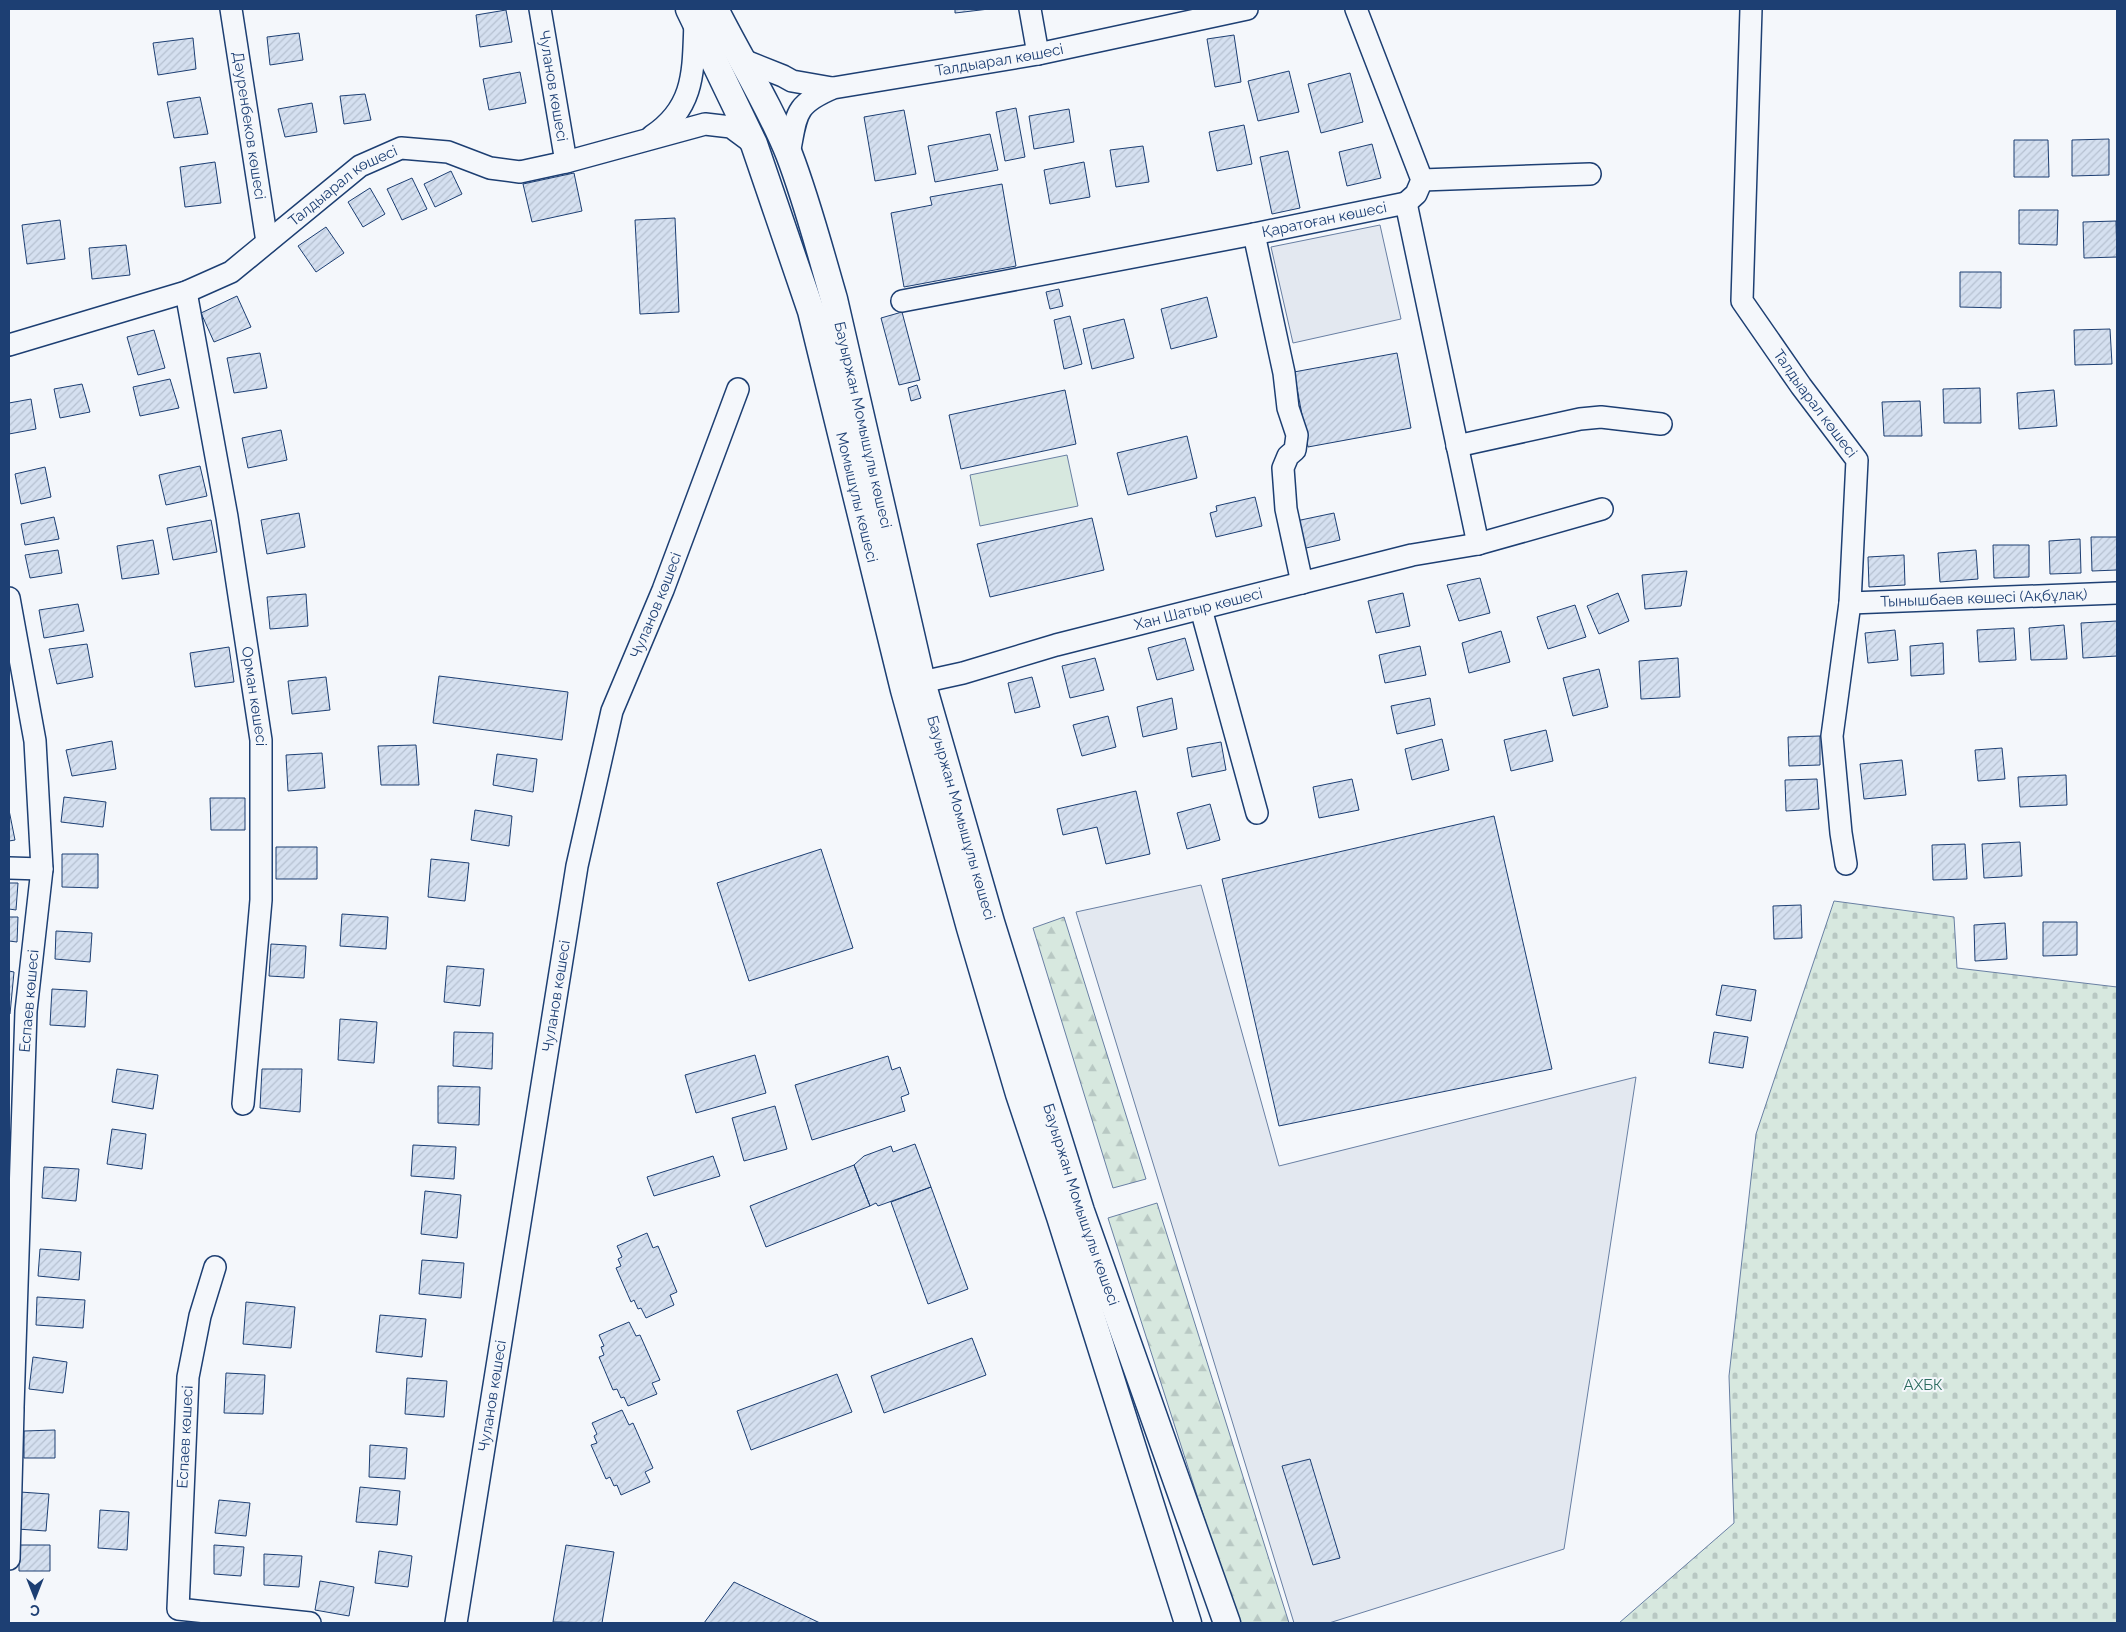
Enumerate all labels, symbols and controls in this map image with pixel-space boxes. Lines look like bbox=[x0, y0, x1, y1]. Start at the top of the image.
street label: Чуланов көшесі bbox=[535, 29, 571, 143]
street label: Талдыарал көшесі bbox=[934, 40, 1065, 80]
street label: Дәуренбеков көшесі bbox=[229, 50, 269, 201]
street label: Талдыарал көшесі bbox=[285, 142, 400, 230]
street label: Қаратоған көшесі bbox=[1260, 198, 1388, 241]
street label: Бауыржан Момышұлы көшесі bbox=[830, 320, 896, 530]
street label: Талдыарал көшесі bbox=[1769, 346, 1861, 461]
street label: Момышұлы көшесі bbox=[832, 430, 882, 564]
street label: Чуланов көшесі bbox=[626, 550, 685, 661]
street label: Хан Шатыр көшесі bbox=[1132, 584, 1264, 634]
street label: Тынышбаев көшесі (Ақбұлақ) bbox=[1880, 585, 2088, 611]
street label: Орман көшесі bbox=[238, 645, 270, 746]
street label: Бауыржан Момышұлы көшесі bbox=[923, 714, 999, 922]
street label: Чуланов көшесі bbox=[538, 939, 574, 1053]
street label: Еспаев көшесі bbox=[16, 949, 42, 1053]
street label: Бауыржан Момышұлы көшесі bbox=[1039, 1101, 1123, 1308]
street label: Чуланов көшесі bbox=[475, 1339, 510, 1453]
park label: АХБК bbox=[1904, 1376, 1943, 1394]
street label: Еспаев көшесі bbox=[173, 1385, 197, 1489]
north arrow bbox=[10, 1572, 60, 1622]
text: С bbox=[30, 1602, 40, 1618]

